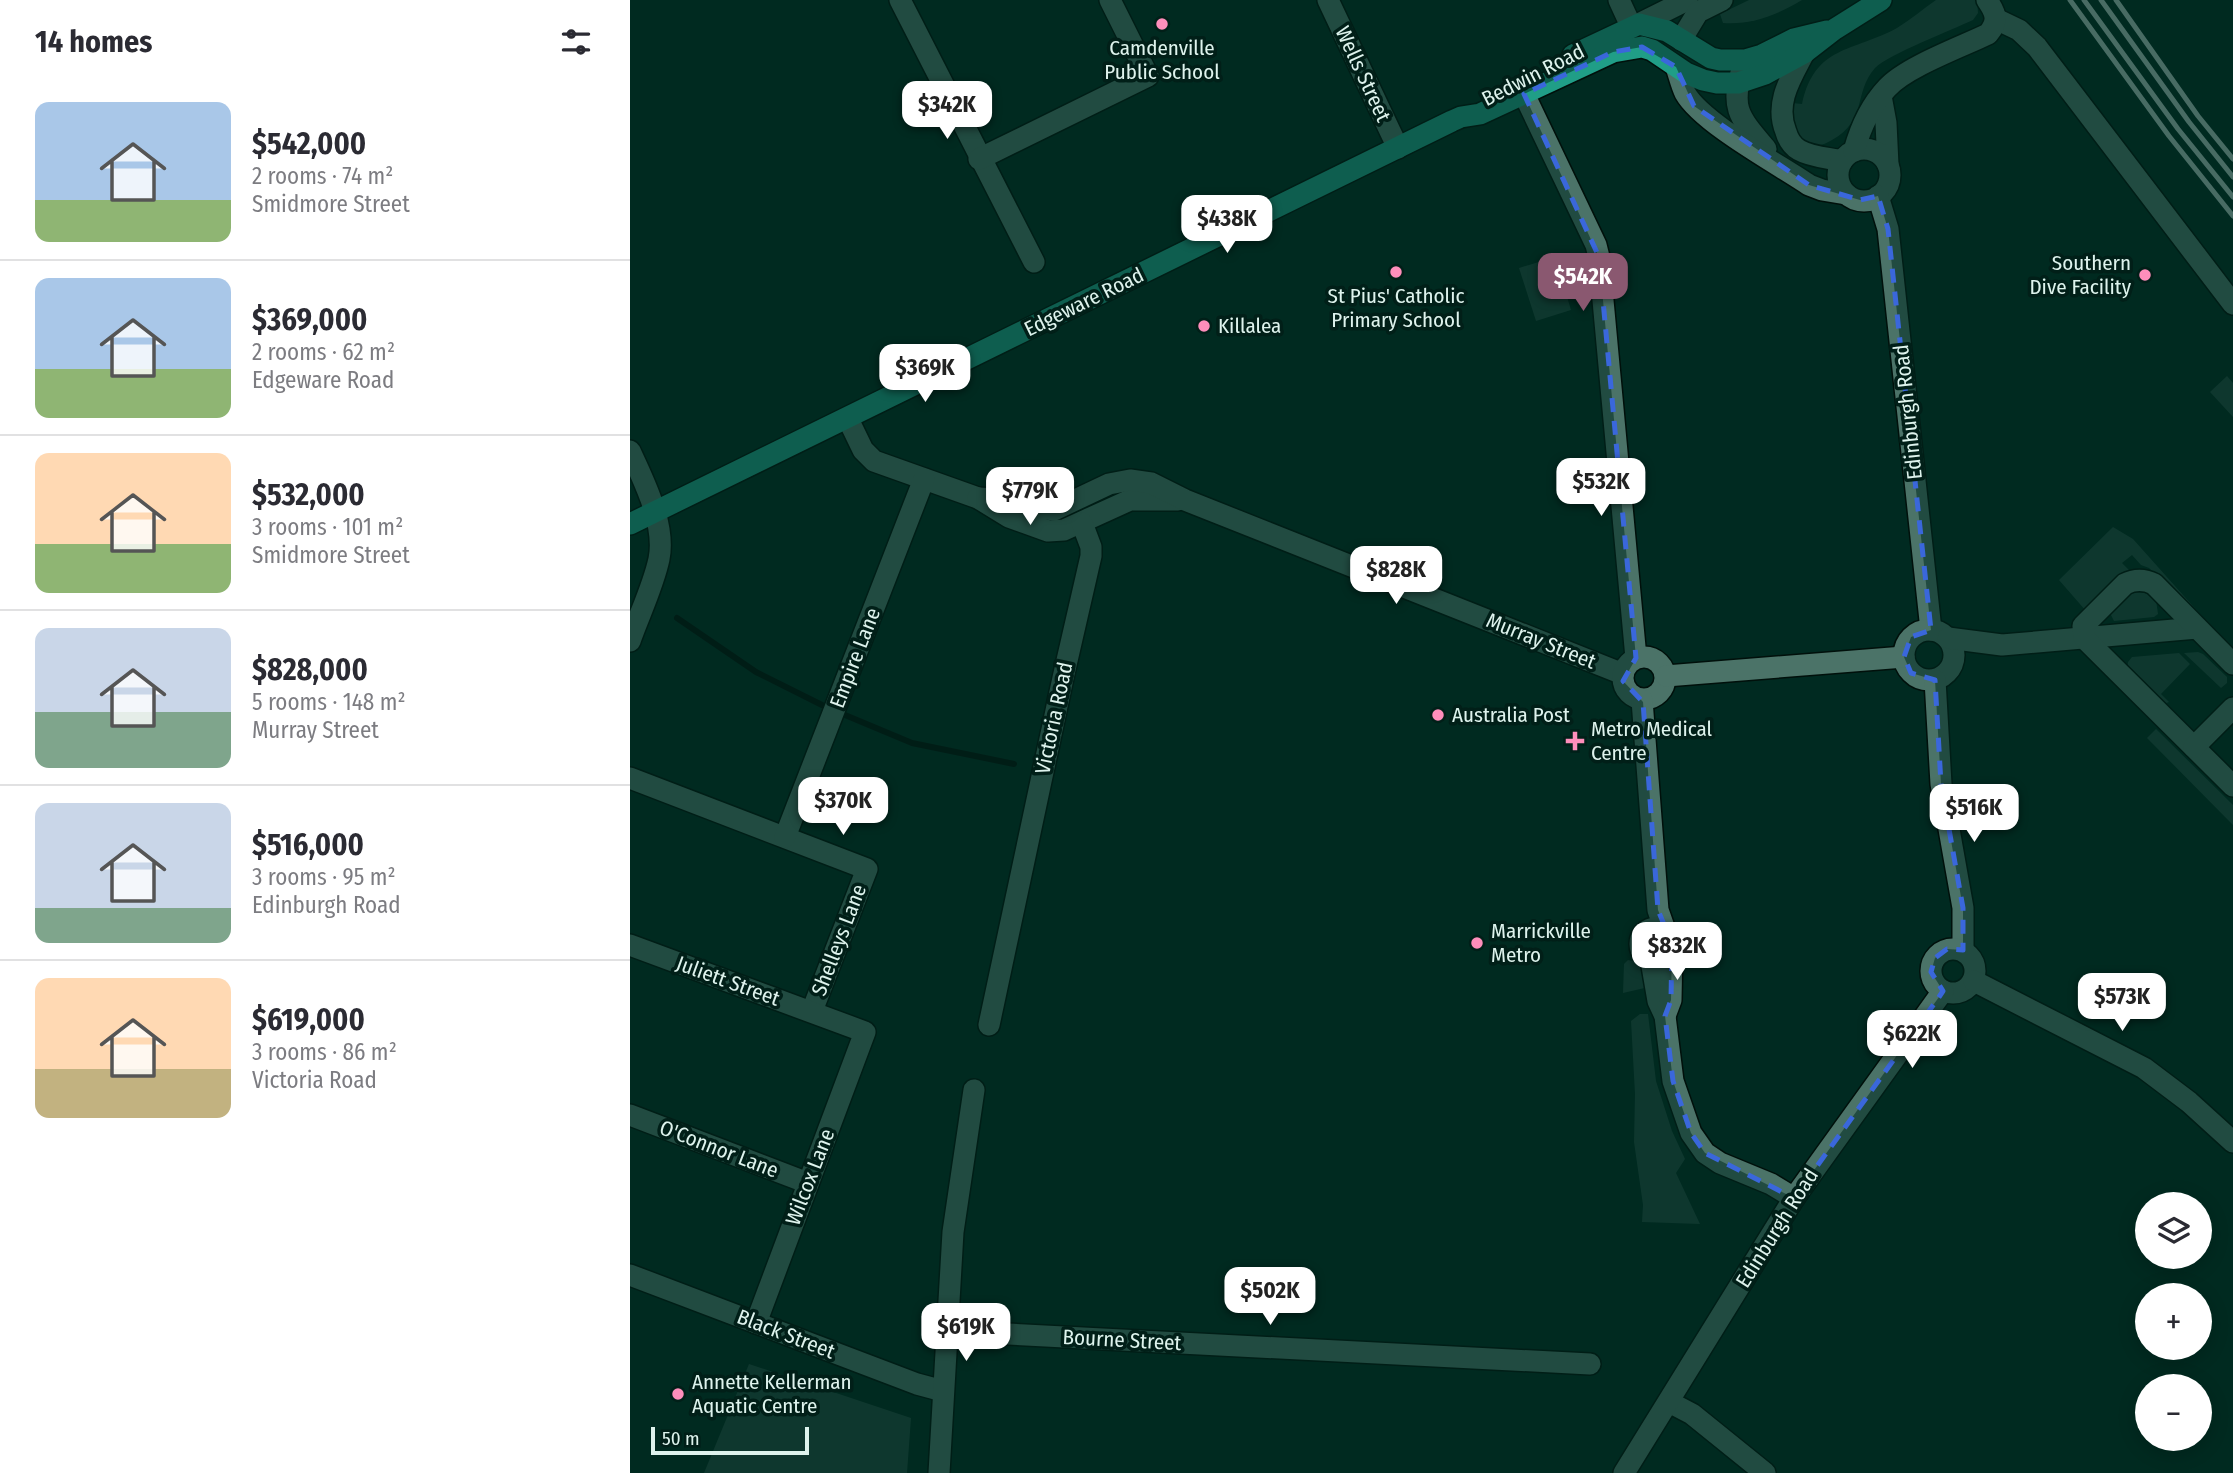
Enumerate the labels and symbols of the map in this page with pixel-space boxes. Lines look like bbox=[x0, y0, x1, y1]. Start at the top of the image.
marker: Camdenville Public School bbox=[1154, 16, 1170, 32]
street label: Wells Street bbox=[1330, 22, 1396, 126]
place label: Camdenville Public School bbox=[1104, 35, 1220, 85]
street label: Bedwin Road bbox=[1477, 38, 1589, 112]
pin: $342K bbox=[898, 82, 996, 141]
pin: $438K bbox=[1178, 196, 1276, 255]
place label: Southern Dive Facility bbox=[2029, 250, 2132, 300]
pin: $542K bbox=[1534, 254, 1632, 313]
street label: Edgeware Road bbox=[1020, 262, 1148, 342]
marker: St Pius' Catholic Primary School bbox=[1388, 264, 1404, 280]
marker: Southern Dive Facility bbox=[2137, 267, 2153, 283]
place label: St Pius' Catholic Primary School bbox=[1328, 283, 1464, 333]
place label: Killalea bbox=[1218, 313, 1281, 339]
marker: Killalea bbox=[1196, 318, 1212, 334]
street label: Edinburgh Road bbox=[1888, 343, 1928, 481]
pin: $369K bbox=[876, 344, 974, 404]
pin: $532K bbox=[1552, 458, 1650, 518]
pin: $779K bbox=[981, 468, 1079, 527]
pin: $828K bbox=[1347, 546, 1445, 606]
street label: Empire Lane bbox=[824, 604, 886, 712]
street label: Murray Street bbox=[1482, 607, 1600, 675]
street label: Victoria Road bbox=[1029, 660, 1079, 776]
place label: Australia Post bbox=[1452, 702, 1570, 728]
marker: Australia Post bbox=[1430, 707, 1446, 723]
place label: Metro Medical Centre bbox=[1591, 716, 1713, 766]
marker: Metro Medical Centre bbox=[1565, 731, 1585, 751]
pin: $370K bbox=[794, 778, 892, 837]
pin: $516K bbox=[1925, 784, 2023, 844]
street label: Shelleys Lane bbox=[806, 881, 872, 999]
place label: Marrickville Metro bbox=[1491, 918, 1591, 968]
pin: $832K bbox=[1628, 922, 1726, 982]
marker: Marrickville Metro bbox=[1469, 935, 1485, 951]
street label: Juliett Street bbox=[673, 950, 783, 1012]
pin: $573K bbox=[2073, 974, 2171, 1033]
pin: $622K bbox=[1863, 1010, 1961, 1070]
street label: O'Connor Lane bbox=[656, 1114, 782, 1184]
street label: Wilcox Lane bbox=[780, 1125, 840, 1229]
street label: Edinburgh Road bbox=[1730, 1164, 1824, 1292]
pin: $502K bbox=[1221, 1268, 1319, 1327]
street label: Black Street bbox=[733, 1303, 839, 1365]
pin: $619K bbox=[917, 1304, 1015, 1363]
street label: Bourne Street bbox=[1062, 1324, 1182, 1356]
place label: Annette Kellerman Aquatic Centre bbox=[692, 1369, 852, 1419]
marker: Annette Kellerman Aquatic Centre bbox=[670, 1386, 686, 1402]
scale bar bbox=[651, 1424, 808, 1456]

